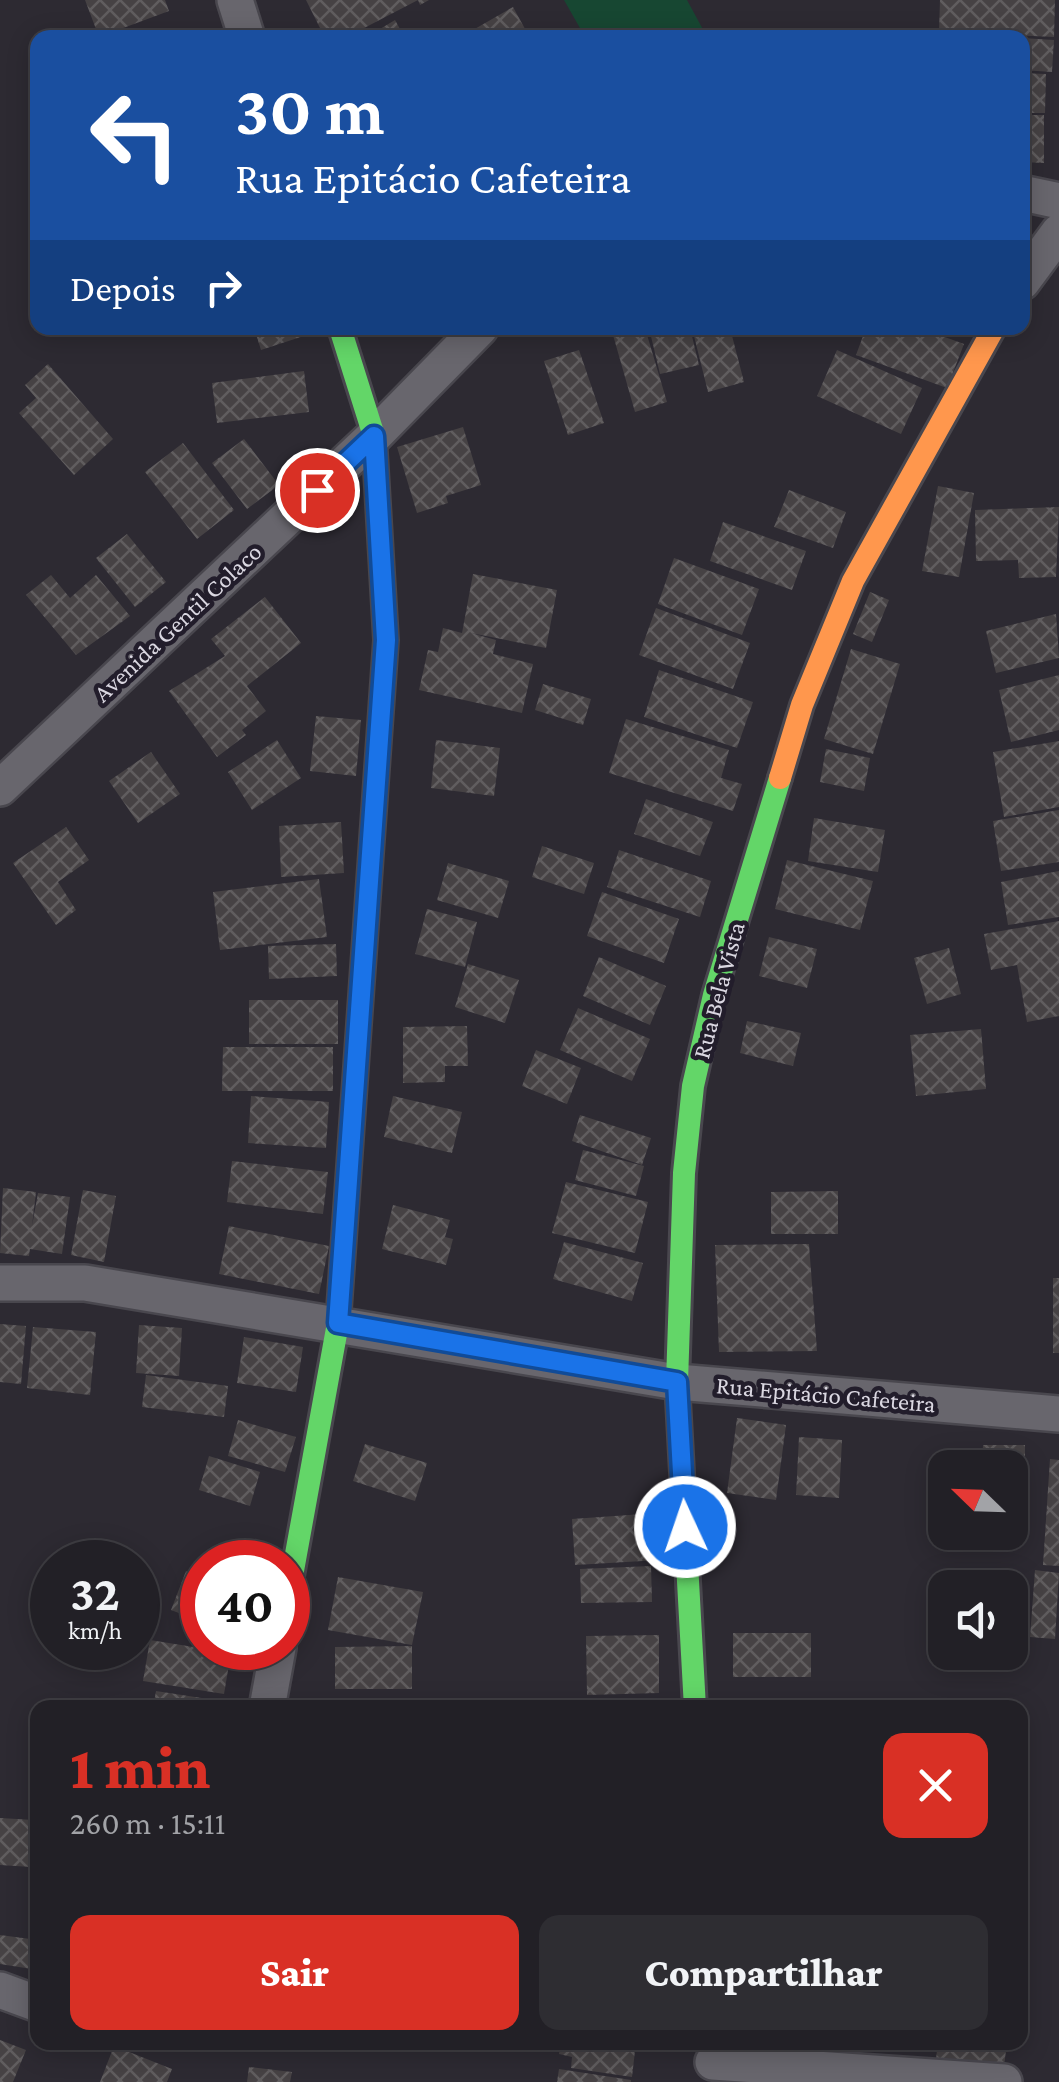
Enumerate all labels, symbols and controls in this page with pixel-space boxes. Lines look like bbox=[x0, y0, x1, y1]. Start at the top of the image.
icon: left bbox=[70, 70, 200, 200]
text: 30 m bbox=[235, 71, 384, 149]
text: Rua Epitácio Cafeteira bbox=[235, 153, 631, 203]
icon: right bbox=[196, 260, 251, 315]
text: Depois bbox=[70, 267, 176, 309]
pin bbox=[275, 448, 360, 533]
icon: arrive bbox=[290, 463, 345, 518]
street label: Avenida Gentil Colaco bbox=[88, 538, 267, 707]
street label: Rua Bela Vista bbox=[687, 918, 750, 1061]
street label: Rua Epitácio Cafeteira bbox=[715, 1371, 937, 1419]
north arrow bbox=[928, 1450, 1028, 1550]
map controls bbox=[928, 1450, 1028, 1670]
position arrow bbox=[633, 1475, 737, 1579]
speed limit sign: 40 bbox=[180, 1540, 310, 1670]
text: 32 bbox=[70, 1565, 120, 1621]
button: sound bbox=[928, 1570, 1028, 1670]
text: km/h bbox=[68, 1617, 122, 1644]
button: close bbox=[883, 1733, 988, 1838]
text: 1 min bbox=[70, 1734, 210, 1801]
text: 260 m · 15:11 bbox=[70, 1805, 225, 1841]
button: Sair bbox=[70, 1915, 519, 2030]
button: Compartilhar bbox=[539, 1915, 988, 2030]

